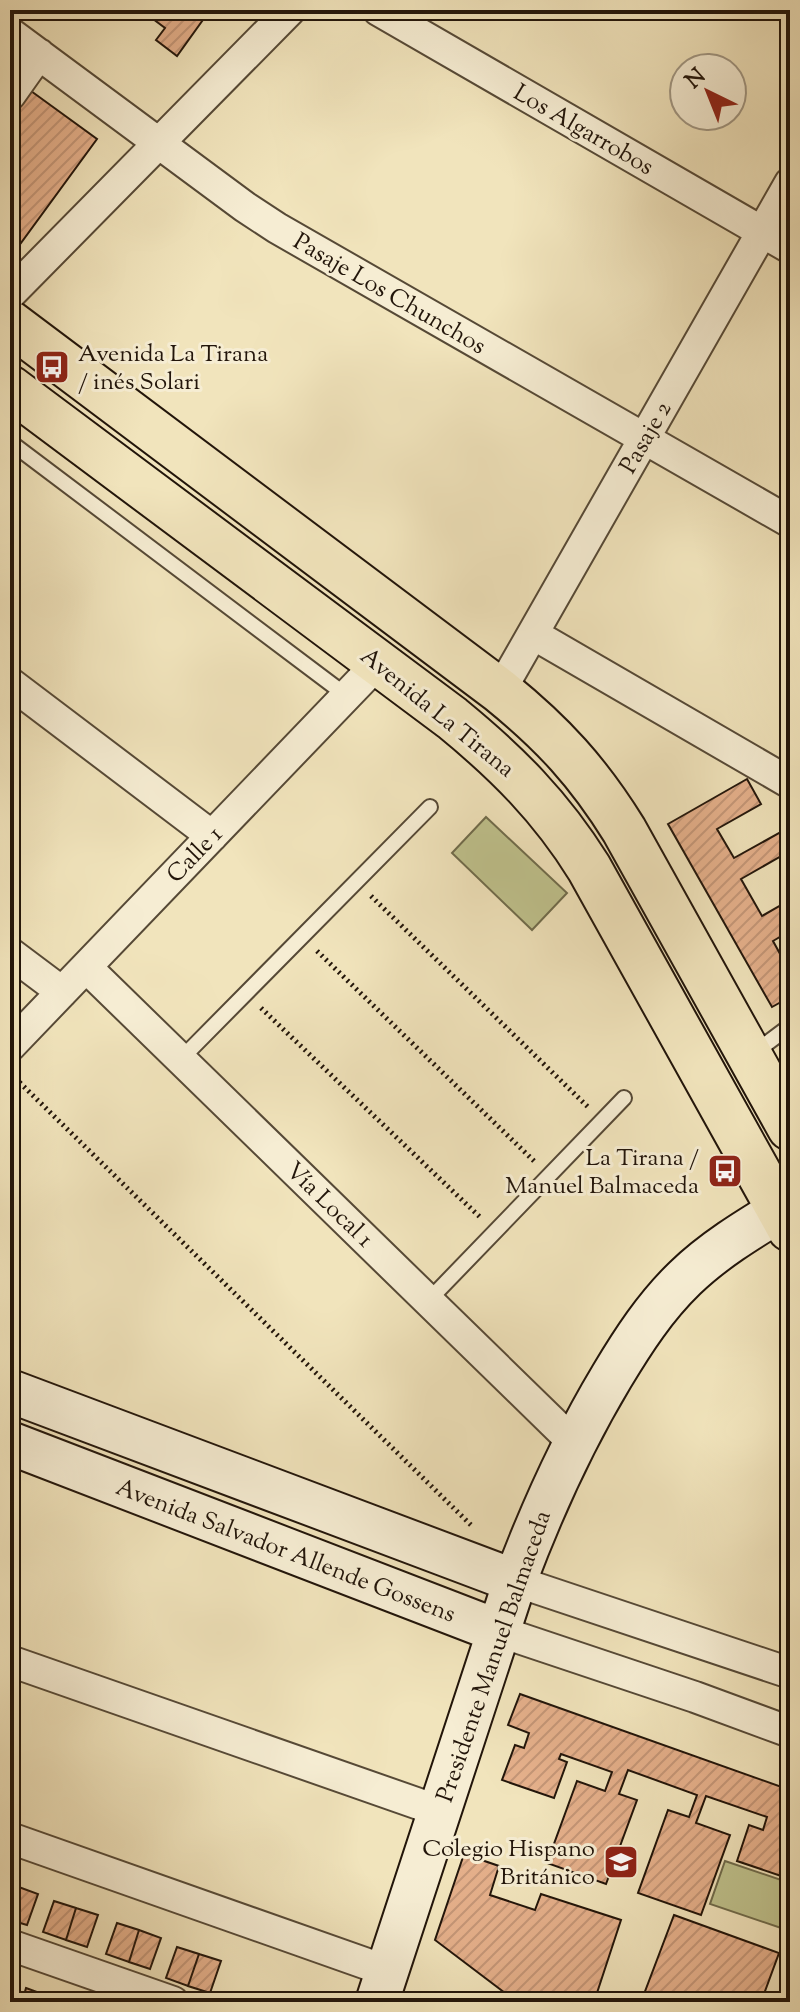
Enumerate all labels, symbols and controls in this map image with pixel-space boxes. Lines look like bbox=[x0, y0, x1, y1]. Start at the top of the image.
north arrow bbox=[668, 52, 748, 132]
text: N bbox=[679, 62, 714, 97]
street label: Los Algarrobos bbox=[506, 77, 660, 185]
street label: Pasaje Los Chunchos bbox=[286, 226, 492, 364]
place label: Avenida La Tirana / inés Solari bbox=[78, 338, 268, 400]
bus stop icon: Avenida La Tirana / inés Solari bbox=[33, 348, 71, 386]
street label: Pasaje 2 bbox=[612, 395, 681, 481]
street label: Avenida La Tirana bbox=[352, 640, 521, 787]
street label: Calle 1 bbox=[160, 819, 231, 892]
place label: La Tirana / Manuel Balmaceda bbox=[505, 1142, 699, 1204]
bus stop icon: La Tirana / Manuel Balmaceda bbox=[706, 1152, 744, 1190]
street label: Vía Local 1 bbox=[277, 1155, 380, 1256]
street label: Avenida Salvador Allende Gossens bbox=[111, 1471, 460, 1632]
street label: Presidente Manuel Balmaceda bbox=[429, 1506, 561, 1807]
place label: Colegio Hispano Británico bbox=[422, 1833, 595, 1895]
school or university icon: Colegio Hispano Británico bbox=[602, 1843, 640, 1881]

